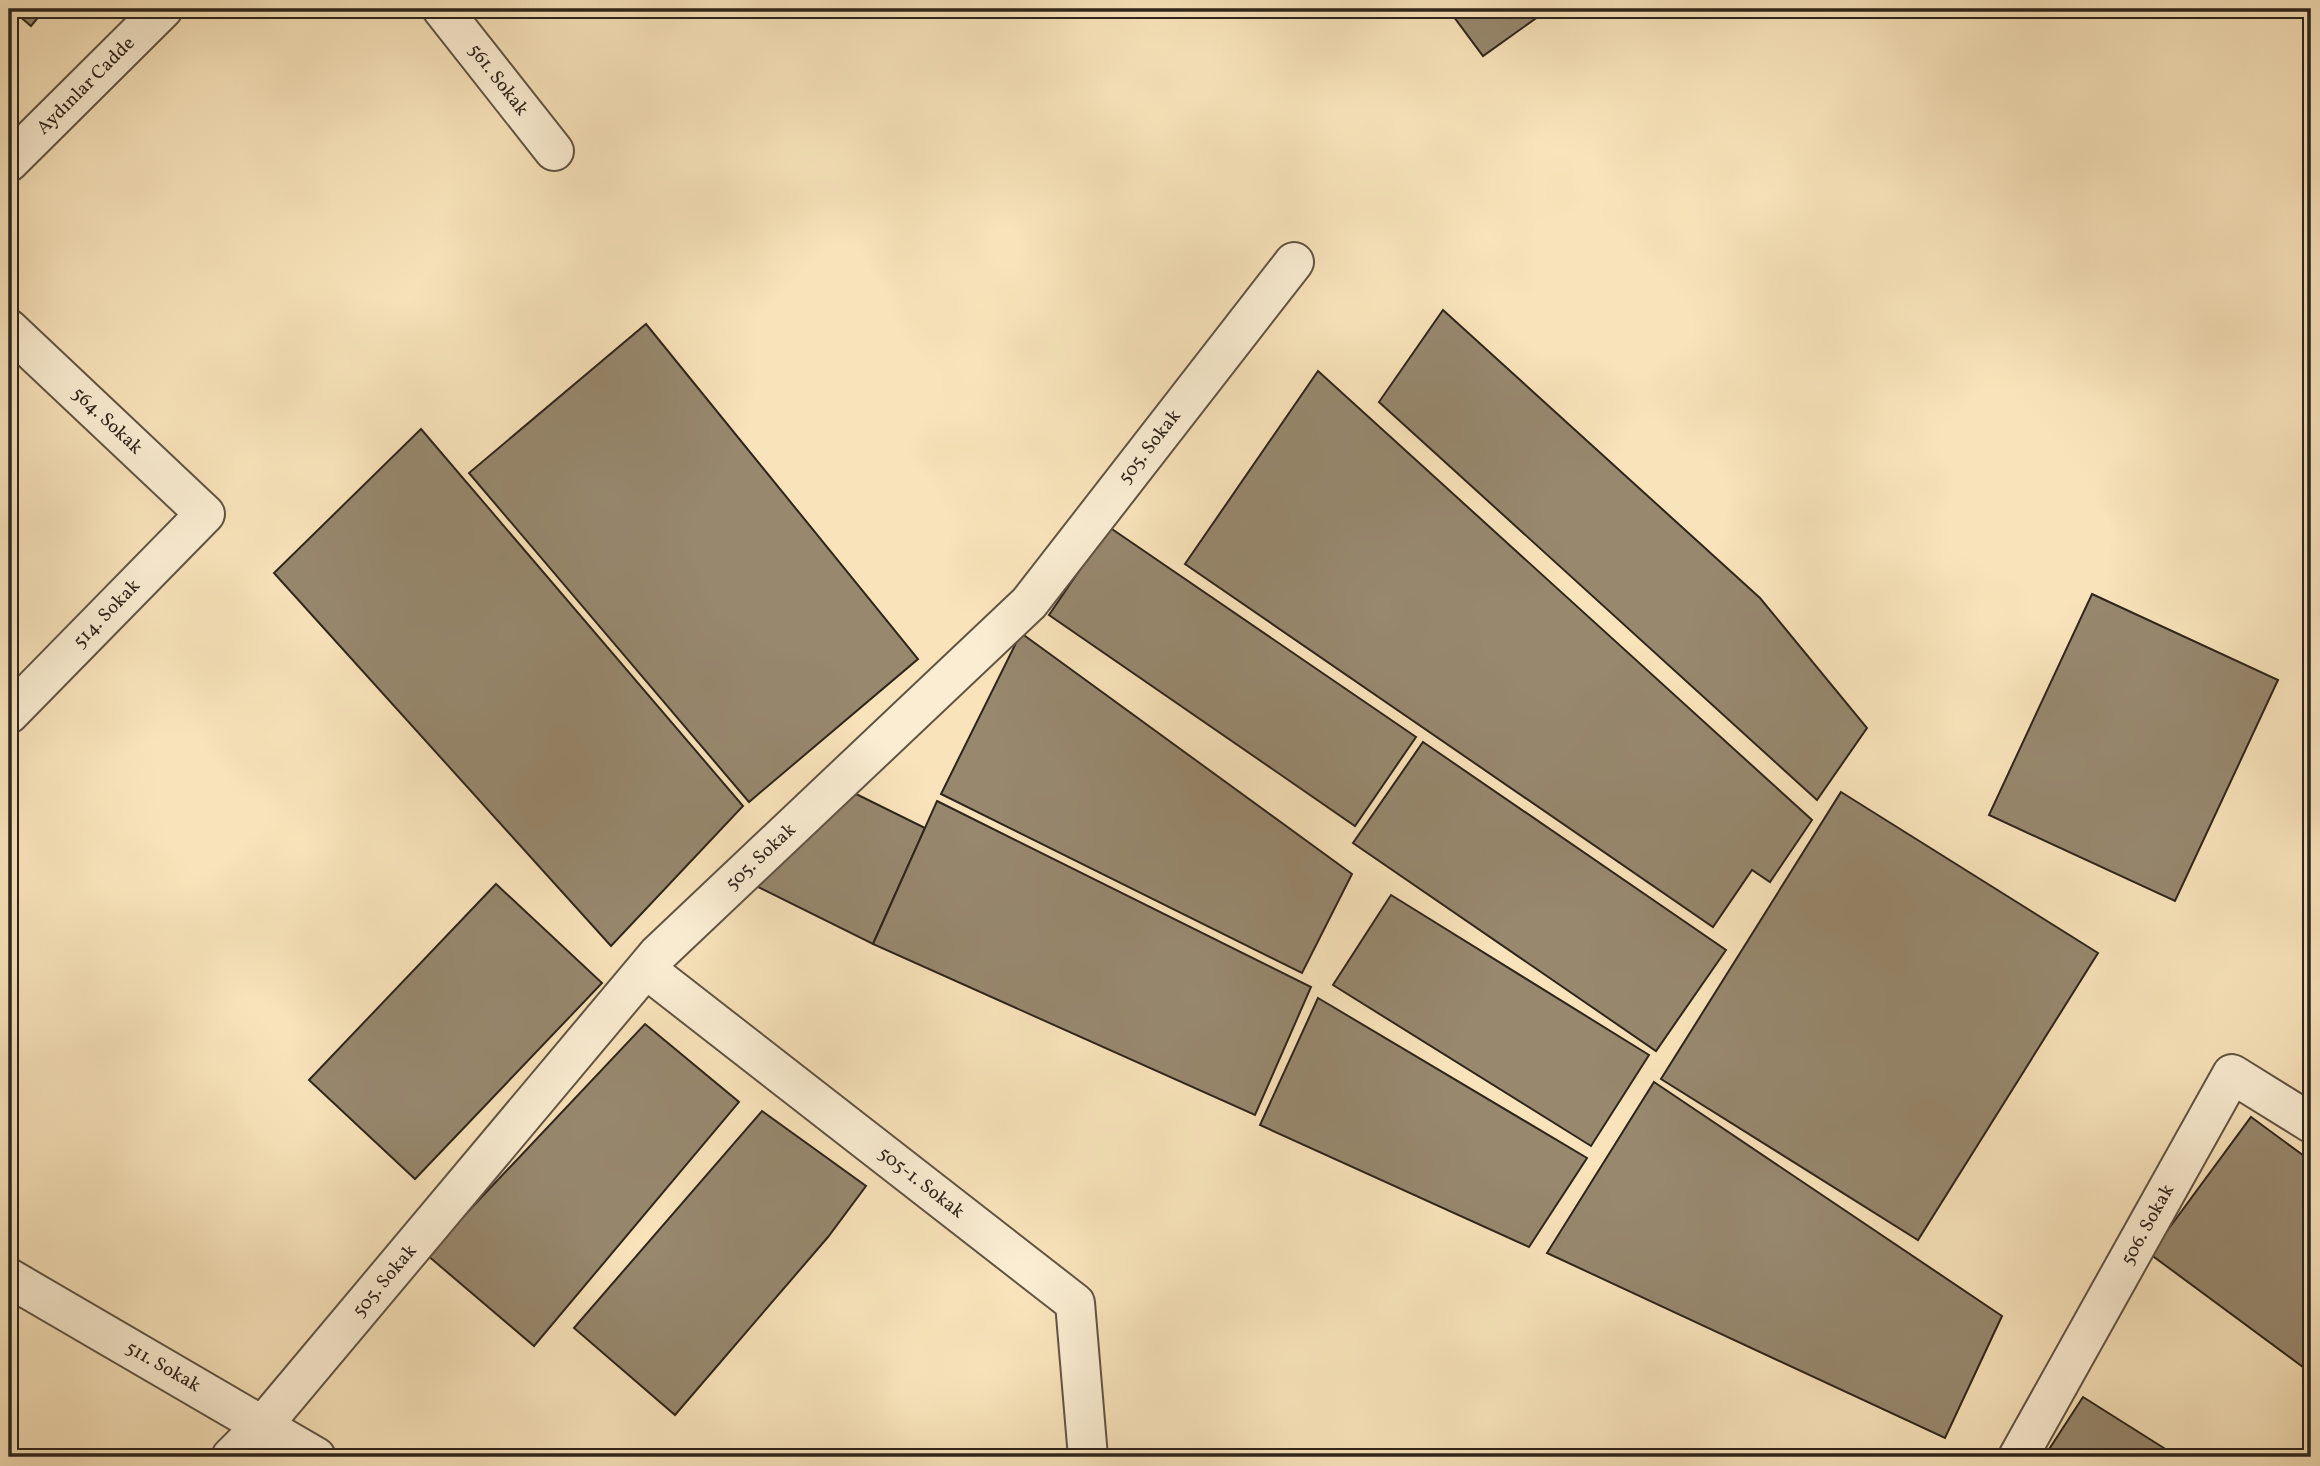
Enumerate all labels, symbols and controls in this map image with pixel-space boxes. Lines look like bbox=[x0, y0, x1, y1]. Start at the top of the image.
street label: Aydınlar Cadde bbox=[31, 31, 141, 141]
street label: 561. Sokak bbox=[462, 39, 534, 121]
street label: 564. Sokak bbox=[66, 381, 148, 461]
street label: 505. Sokak bbox=[1113, 404, 1187, 490]
street label: 514. Sokak bbox=[68, 574, 146, 654]
street label: 505. Sokak bbox=[720, 817, 802, 897]
street label: 505-1. Sokak bbox=[872, 1141, 970, 1225]
street label: 506. Sokak bbox=[2115, 1180, 2181, 1270]
street label: 505. Sokak bbox=[347, 1239, 423, 1323]
street label: 511. Sokak bbox=[121, 1335, 205, 1399]

